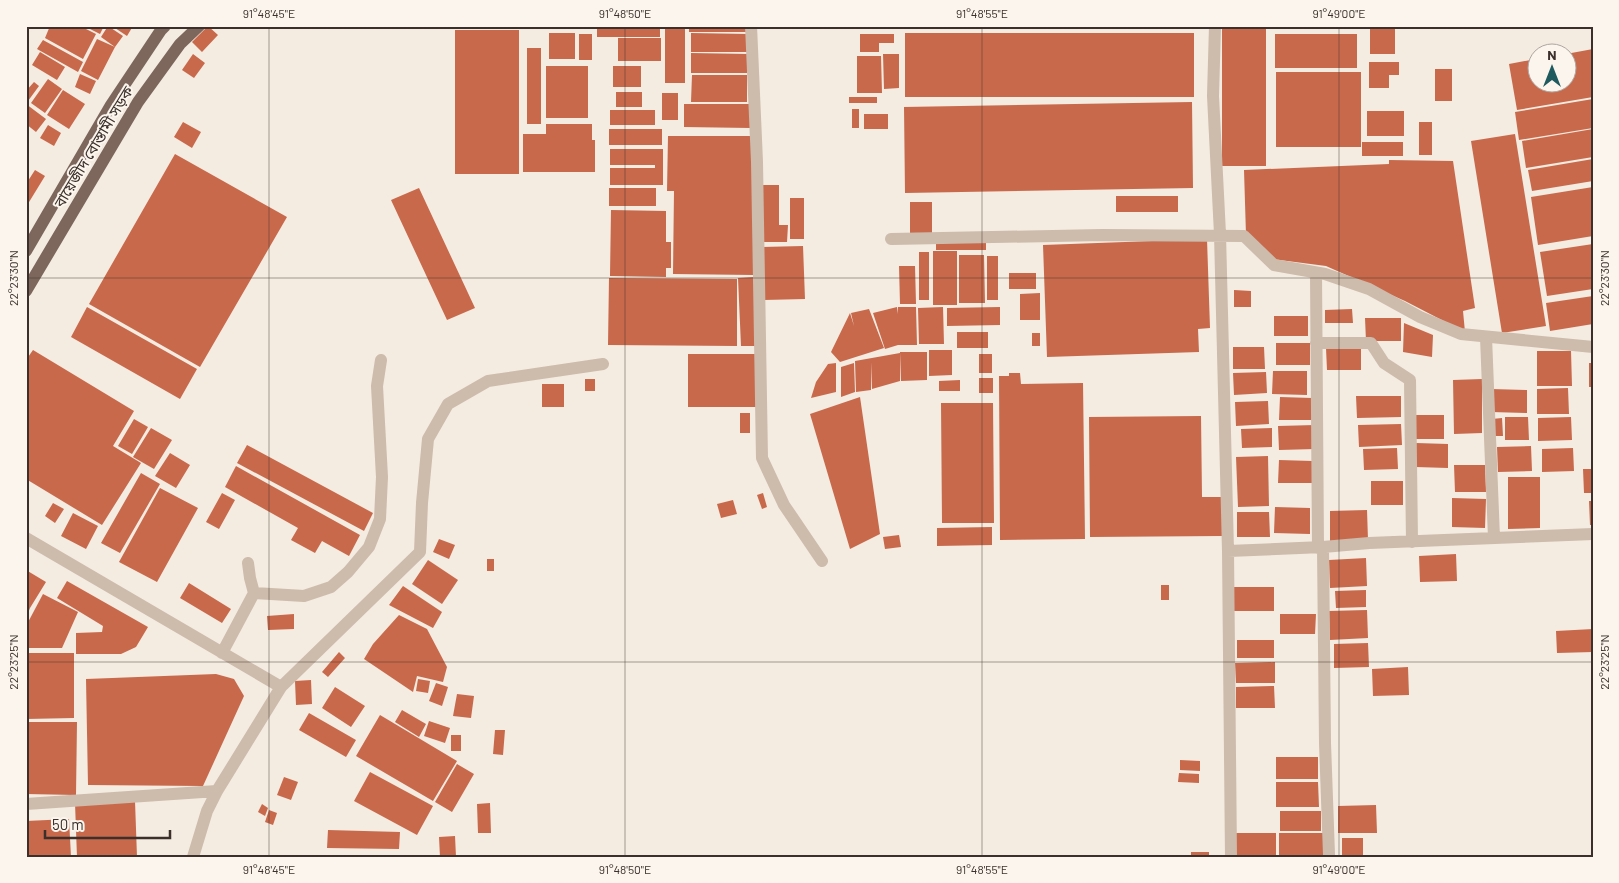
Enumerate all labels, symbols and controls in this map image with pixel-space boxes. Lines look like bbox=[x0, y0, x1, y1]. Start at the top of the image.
text: 91°48'45"E bbox=[243, 6, 295, 20]
text: 91°48'50"E bbox=[599, 6, 651, 20]
text: 91°48'55"E bbox=[956, 6, 1008, 20]
text: 91°49'00"E bbox=[1312, 6, 1366, 20]
north arrow bbox=[1526, 42, 1576, 92]
text: N bbox=[1547, 46, 1557, 63]
street label: বায়েজীদ বোস্তামী সড়ক bbox=[49, 82, 137, 211]
text: 22°23'30"N bbox=[6, 250, 20, 306]
text: 22°23'30"N bbox=[1597, 250, 1611, 306]
text: 22°23'25"N bbox=[6, 634, 20, 690]
text: 22°23'25"N bbox=[1597, 634, 1611, 690]
scale bar bbox=[45, 808, 170, 840]
text: 50 m bbox=[52, 815, 84, 833]
text: 91°48'45"E bbox=[243, 862, 295, 876]
text: 91°48'50"E bbox=[599, 862, 651, 876]
text: 91°48'55"E bbox=[956, 862, 1008, 876]
text: 91°49'00"E bbox=[1312, 862, 1366, 876]

